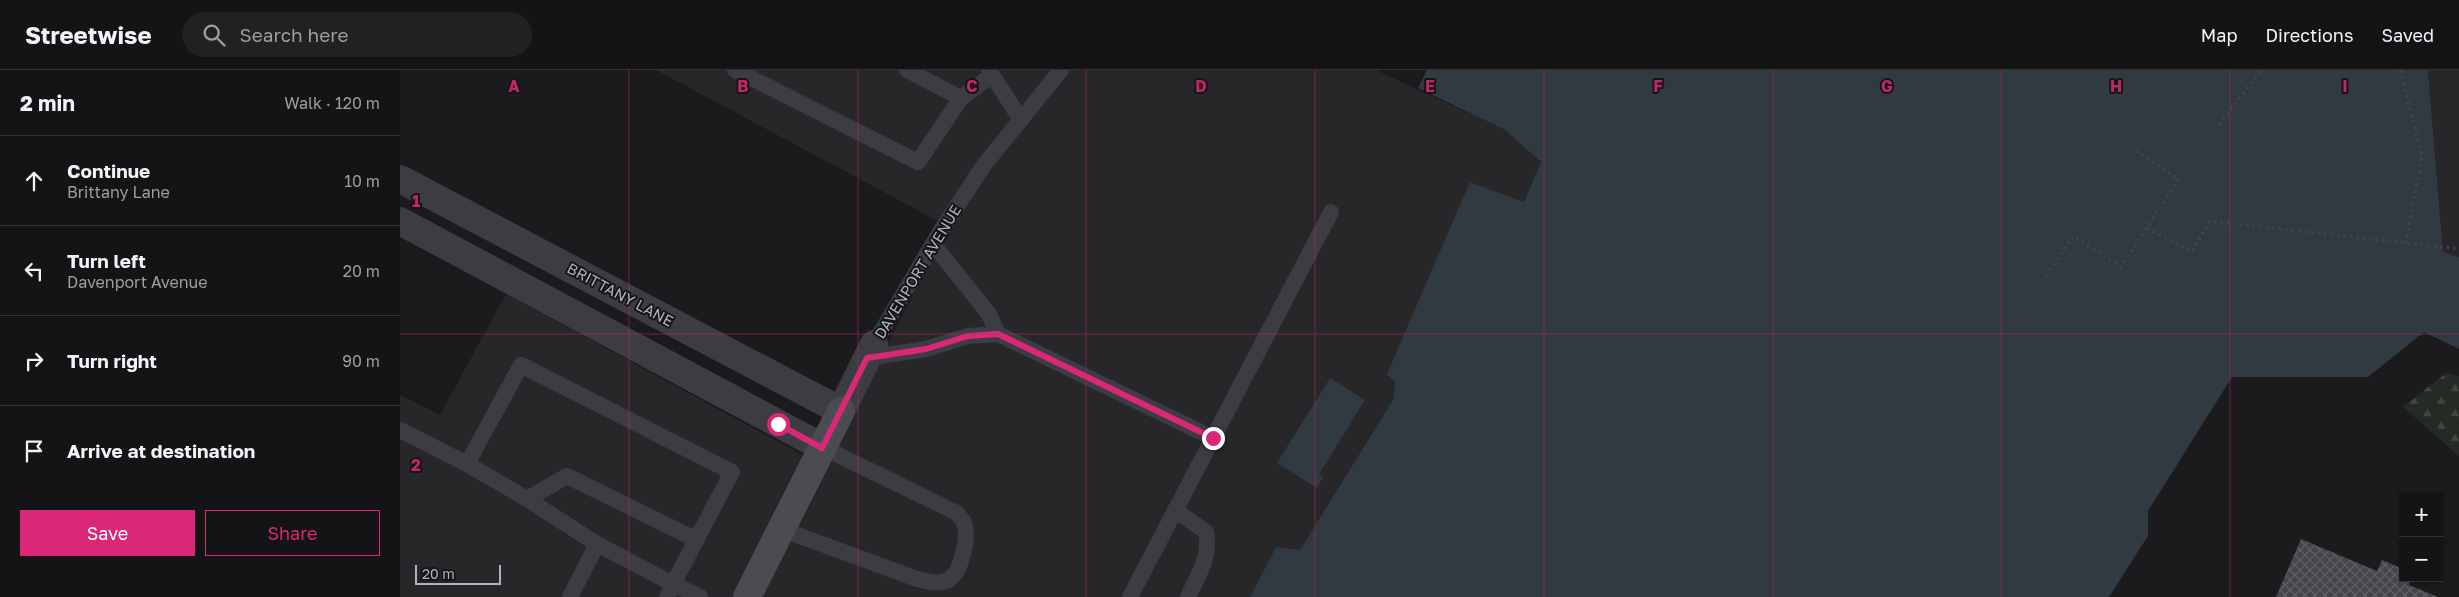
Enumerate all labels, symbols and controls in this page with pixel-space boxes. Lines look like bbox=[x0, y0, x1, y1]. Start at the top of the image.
search box bbox=[182, 12, 532, 57]
text: Streetwise bbox=[25, 20, 152, 49]
icon: search bbox=[200, 21, 228, 49]
text: Search here bbox=[240, 23, 348, 46]
text: Map bbox=[2201, 24, 2237, 46]
text: Directions bbox=[2265, 24, 2353, 46]
text: Saved bbox=[2381, 24, 2434, 46]
text: A bbox=[508, 76, 520, 96]
text: B bbox=[737, 76, 749, 96]
text: C bbox=[966, 76, 978, 96]
text: D bbox=[1195, 76, 1207, 96]
text: E bbox=[1425, 76, 1435, 96]
text: F bbox=[1653, 76, 1663, 96]
text: G bbox=[1881, 76, 1893, 96]
text: H bbox=[2110, 76, 2122, 96]
text: I bbox=[2342, 76, 2348, 96]
text: 2 min bbox=[20, 90, 75, 116]
text: Walk · 120 m bbox=[284, 93, 380, 113]
text: Continue bbox=[67, 159, 150, 182]
icon: ahead bbox=[20, 167, 48, 195]
text: 10 m bbox=[344, 171, 380, 191]
text: Brittany Lane bbox=[67, 182, 170, 202]
text: 1 bbox=[412, 191, 420, 211]
street label: DAVENPORT AVENUE bbox=[870, 201, 964, 342]
text: Turn left bbox=[67, 249, 146, 272]
icon: left bbox=[20, 257, 48, 285]
street label: BRITTANY LANE bbox=[564, 259, 677, 330]
text: 20 m bbox=[343, 261, 380, 281]
text: Davenport Avenue bbox=[67, 272, 208, 292]
icon: right bbox=[20, 347, 48, 375]
text: Turn right bbox=[67, 349, 157, 372]
text: 90 m bbox=[342, 351, 380, 371]
route start bbox=[767, 413, 790, 436]
route end bbox=[1202, 427, 1225, 450]
icon: arrive bbox=[20, 437, 48, 465]
text: Arrive at destination bbox=[67, 439, 255, 462]
text: 2 bbox=[411, 455, 421, 475]
map controls bbox=[2399, 492, 2444, 582]
button: + bbox=[2399, 492, 2444, 537]
button: Save bbox=[20, 510, 195, 556]
button: Share bbox=[205, 510, 380, 556]
button: − bbox=[2399, 537, 2444, 582]
scale bar bbox=[415, 562, 501, 585]
text: 20 m bbox=[422, 565, 455, 582]

